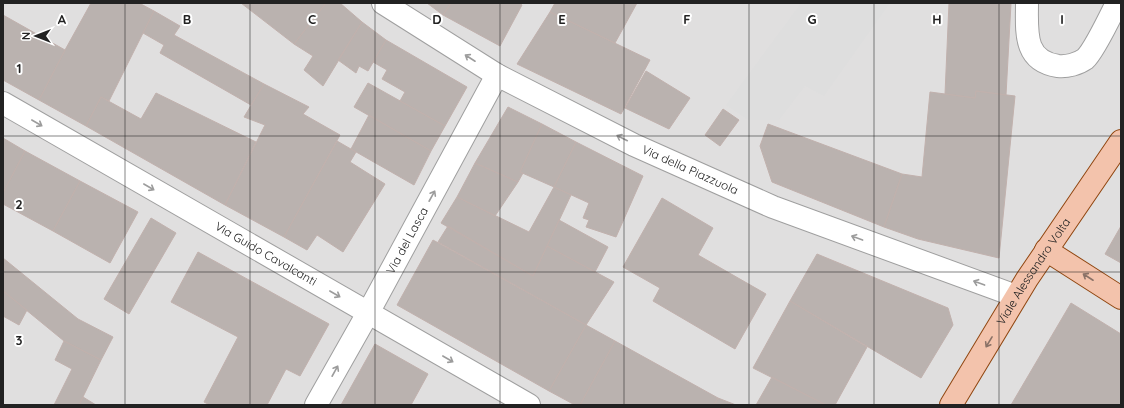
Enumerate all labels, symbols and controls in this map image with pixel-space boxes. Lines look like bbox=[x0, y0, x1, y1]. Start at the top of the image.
text: A bbox=[58, 11, 67, 27]
text: B bbox=[183, 11, 191, 27]
text: C bbox=[308, 11, 316, 27]
text: D bbox=[432, 11, 442, 27]
text: E bbox=[558, 11, 566, 27]
text: F bbox=[683, 11, 691, 27]
text: G bbox=[807, 11, 817, 27]
text: H bbox=[932, 11, 942, 27]
text: I bbox=[1060, 11, 1064, 27]
north arrow bbox=[16, 16, 56, 56]
text: N bbox=[19, 32, 33, 40]
one-way arrow bbox=[465, 54, 476, 62]
text: 1 bbox=[16, 60, 22, 76]
one-way arrow bbox=[31, 119, 43, 127]
one-way arrow bbox=[616, 134, 628, 142]
street label: Via della Piazzuola bbox=[640, 142, 741, 198]
one-way arrow bbox=[143, 184, 155, 192]
one-way arrow bbox=[428, 190, 436, 202]
text: 2 bbox=[15, 196, 23, 212]
street label: Via del Lasca bbox=[383, 204, 431, 277]
street label: Viale Alessandro Volta bbox=[993, 215, 1073, 328]
street label: Via Guido Cavalcanti bbox=[212, 218, 320, 289]
one-way arrow bbox=[852, 234, 864, 242]
one-way arrow bbox=[1083, 273, 1094, 281]
one-way arrow bbox=[973, 279, 986, 286]
one-way arrow bbox=[329, 291, 341, 299]
text: 3 bbox=[16, 332, 23, 348]
one-way arrow bbox=[984, 336, 992, 348]
one-way arrow bbox=[442, 355, 454, 363]
one-way arrow bbox=[332, 365, 340, 377]

